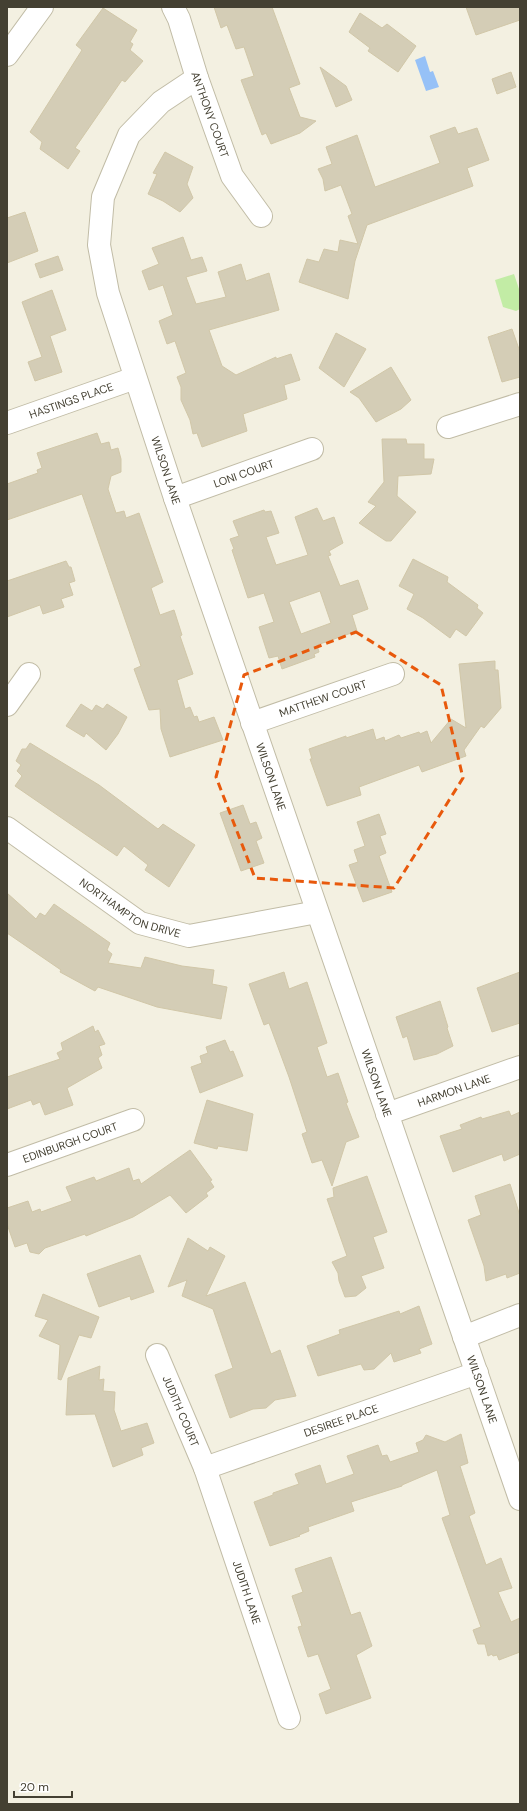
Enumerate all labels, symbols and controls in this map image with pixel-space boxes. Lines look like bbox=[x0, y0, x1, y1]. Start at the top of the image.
street label: ANTHONY COURT bbox=[188, 70, 232, 160]
street label: HASTINGS PLACE bbox=[27, 379, 115, 422]
street label: WILSON LANE bbox=[148, 434, 184, 506]
street label: LONI COURT bbox=[212, 456, 276, 491]
street label: MATTHEW COURT bbox=[277, 677, 368, 720]
street label: WILSON LANE bbox=[253, 741, 289, 813]
street label: NORTHAMPTON DRIVE bbox=[77, 875, 182, 940]
street label: WILSON LANE bbox=[358, 1047, 395, 1119]
street label: HARMON LANE bbox=[415, 1071, 492, 1110]
street label: EDINBURGH COURT bbox=[21, 1119, 119, 1166]
street label: WILSON LANE bbox=[464, 1354, 500, 1425]
street label: JUDITH COURT bbox=[160, 1374, 202, 1449]
street label: DESIREE PLACE bbox=[302, 1401, 380, 1440]
street label: JUDITH LANE bbox=[230, 1559, 264, 1626]
scale bar bbox=[14, 1773, 72, 1799]
text: 20 m bbox=[20, 1779, 49, 1795]

